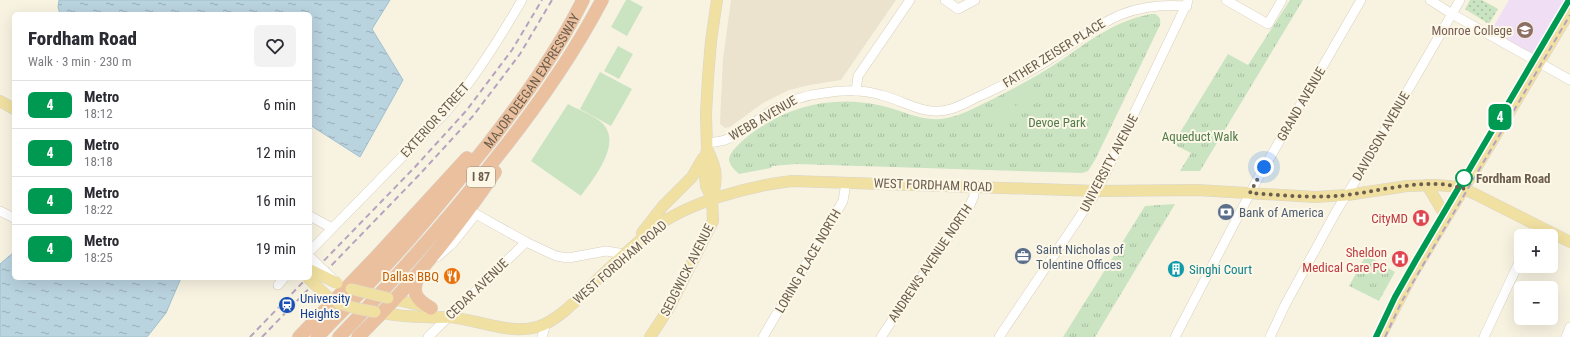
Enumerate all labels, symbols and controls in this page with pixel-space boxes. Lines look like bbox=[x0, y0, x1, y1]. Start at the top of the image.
street label: MAJOR DEEGAN EXPRESSWAY bbox=[480, 11, 582, 151]
street label: FATHER ZEISER PLACE bbox=[1000, 16, 1108, 90]
school or university icon: Monroe College bbox=[1515, 20, 1535, 40]
place label: Monroe College bbox=[1431, 23, 1512, 38]
button: heart bbox=[254, 25, 296, 67]
text: Fordham Road bbox=[28, 27, 137, 50]
text: Walk · 3 min · 230 m bbox=[28, 54, 132, 69]
street label: GRAND AVENUE bbox=[1274, 64, 1328, 144]
street label: EXTERIOR STREET bbox=[398, 80, 472, 160]
text: Metro bbox=[84, 88, 119, 106]
street label: DAVIDSON AVENUE bbox=[1349, 89, 1413, 183]
street label: WEBB AVENUE bbox=[726, 92, 800, 144]
text: 6 min bbox=[263, 96, 296, 114]
text: 4 bbox=[46, 97, 54, 113]
line badge: 4 bbox=[1487, 104, 1513, 130]
text: 18:12 bbox=[84, 106, 113, 121]
text: 4 bbox=[1496, 109, 1504, 125]
street label: UNIVERSITY AVENUE bbox=[1077, 112, 1141, 214]
park label: Devoe Park bbox=[1028, 115, 1086, 130]
park label: Aqueduct Walk bbox=[1162, 129, 1238, 144]
text: Metro bbox=[84, 136, 119, 154]
text: 12 min bbox=[256, 144, 296, 162]
text: 4 bbox=[46, 145, 54, 161]
text: 18:18 bbox=[84, 154, 113, 169]
your location bbox=[1254, 157, 1274, 177]
road number: I 87 bbox=[467, 167, 495, 187]
marker: Fordham Road bbox=[1455, 169, 1473, 187]
place label: Fordham Road bbox=[1476, 171, 1551, 186]
street label: WEST FORDHAM ROAD bbox=[873, 175, 993, 195]
text: Metro bbox=[84, 184, 119, 202]
text: 16 min bbox=[256, 192, 296, 210]
text: 4 bbox=[46, 193, 54, 209]
street label: ANDREWS AVENUE NORTH bbox=[885, 201, 975, 325]
text: 18:22 bbox=[84, 202, 113, 217]
bank icon: Bank of America bbox=[1216, 202, 1236, 222]
place label: Bank of America bbox=[1239, 205, 1324, 220]
street label: LORING PLACE NORTH bbox=[772, 206, 844, 316]
hospital icon: CityMD bbox=[1411, 208, 1431, 228]
place label: CityMD bbox=[1371, 211, 1408, 226]
street label: WEST FORDHAM ROAD bbox=[570, 217, 670, 307]
street label: SEDGWICK AVENUE bbox=[657, 221, 717, 319]
map controls bbox=[1514, 229, 1558, 325]
button: + bbox=[1514, 229, 1558, 273]
text: Metro bbox=[84, 232, 119, 250]
text: 19 min bbox=[256, 240, 296, 258]
text: 4 bbox=[46, 241, 54, 257]
place label: Saint Nicholas of Tolentine Offices bbox=[1036, 242, 1124, 272]
place label: Sheldon Medical Care PC bbox=[1302, 245, 1387, 275]
office icon: Saint Nicholas of Tolentine Offices bbox=[1013, 246, 1033, 266]
hospital icon: Sheldon Medical Care PC bbox=[1390, 249, 1410, 269]
text: 18:25 bbox=[84, 250, 113, 265]
street label: CEDAR AVENUE bbox=[443, 255, 511, 323]
building icon: Singhi Court bbox=[1166, 259, 1186, 279]
place label: Singhi Court bbox=[1189, 262, 1252, 277]
restaurant icon: Dallas BBQ bbox=[442, 266, 462, 286]
place label: Dallas BBQ bbox=[382, 269, 439, 284]
button: − bbox=[1514, 281, 1558, 325]
place label: University Heights bbox=[300, 291, 351, 321]
station icon: University Heights bbox=[277, 295, 297, 315]

